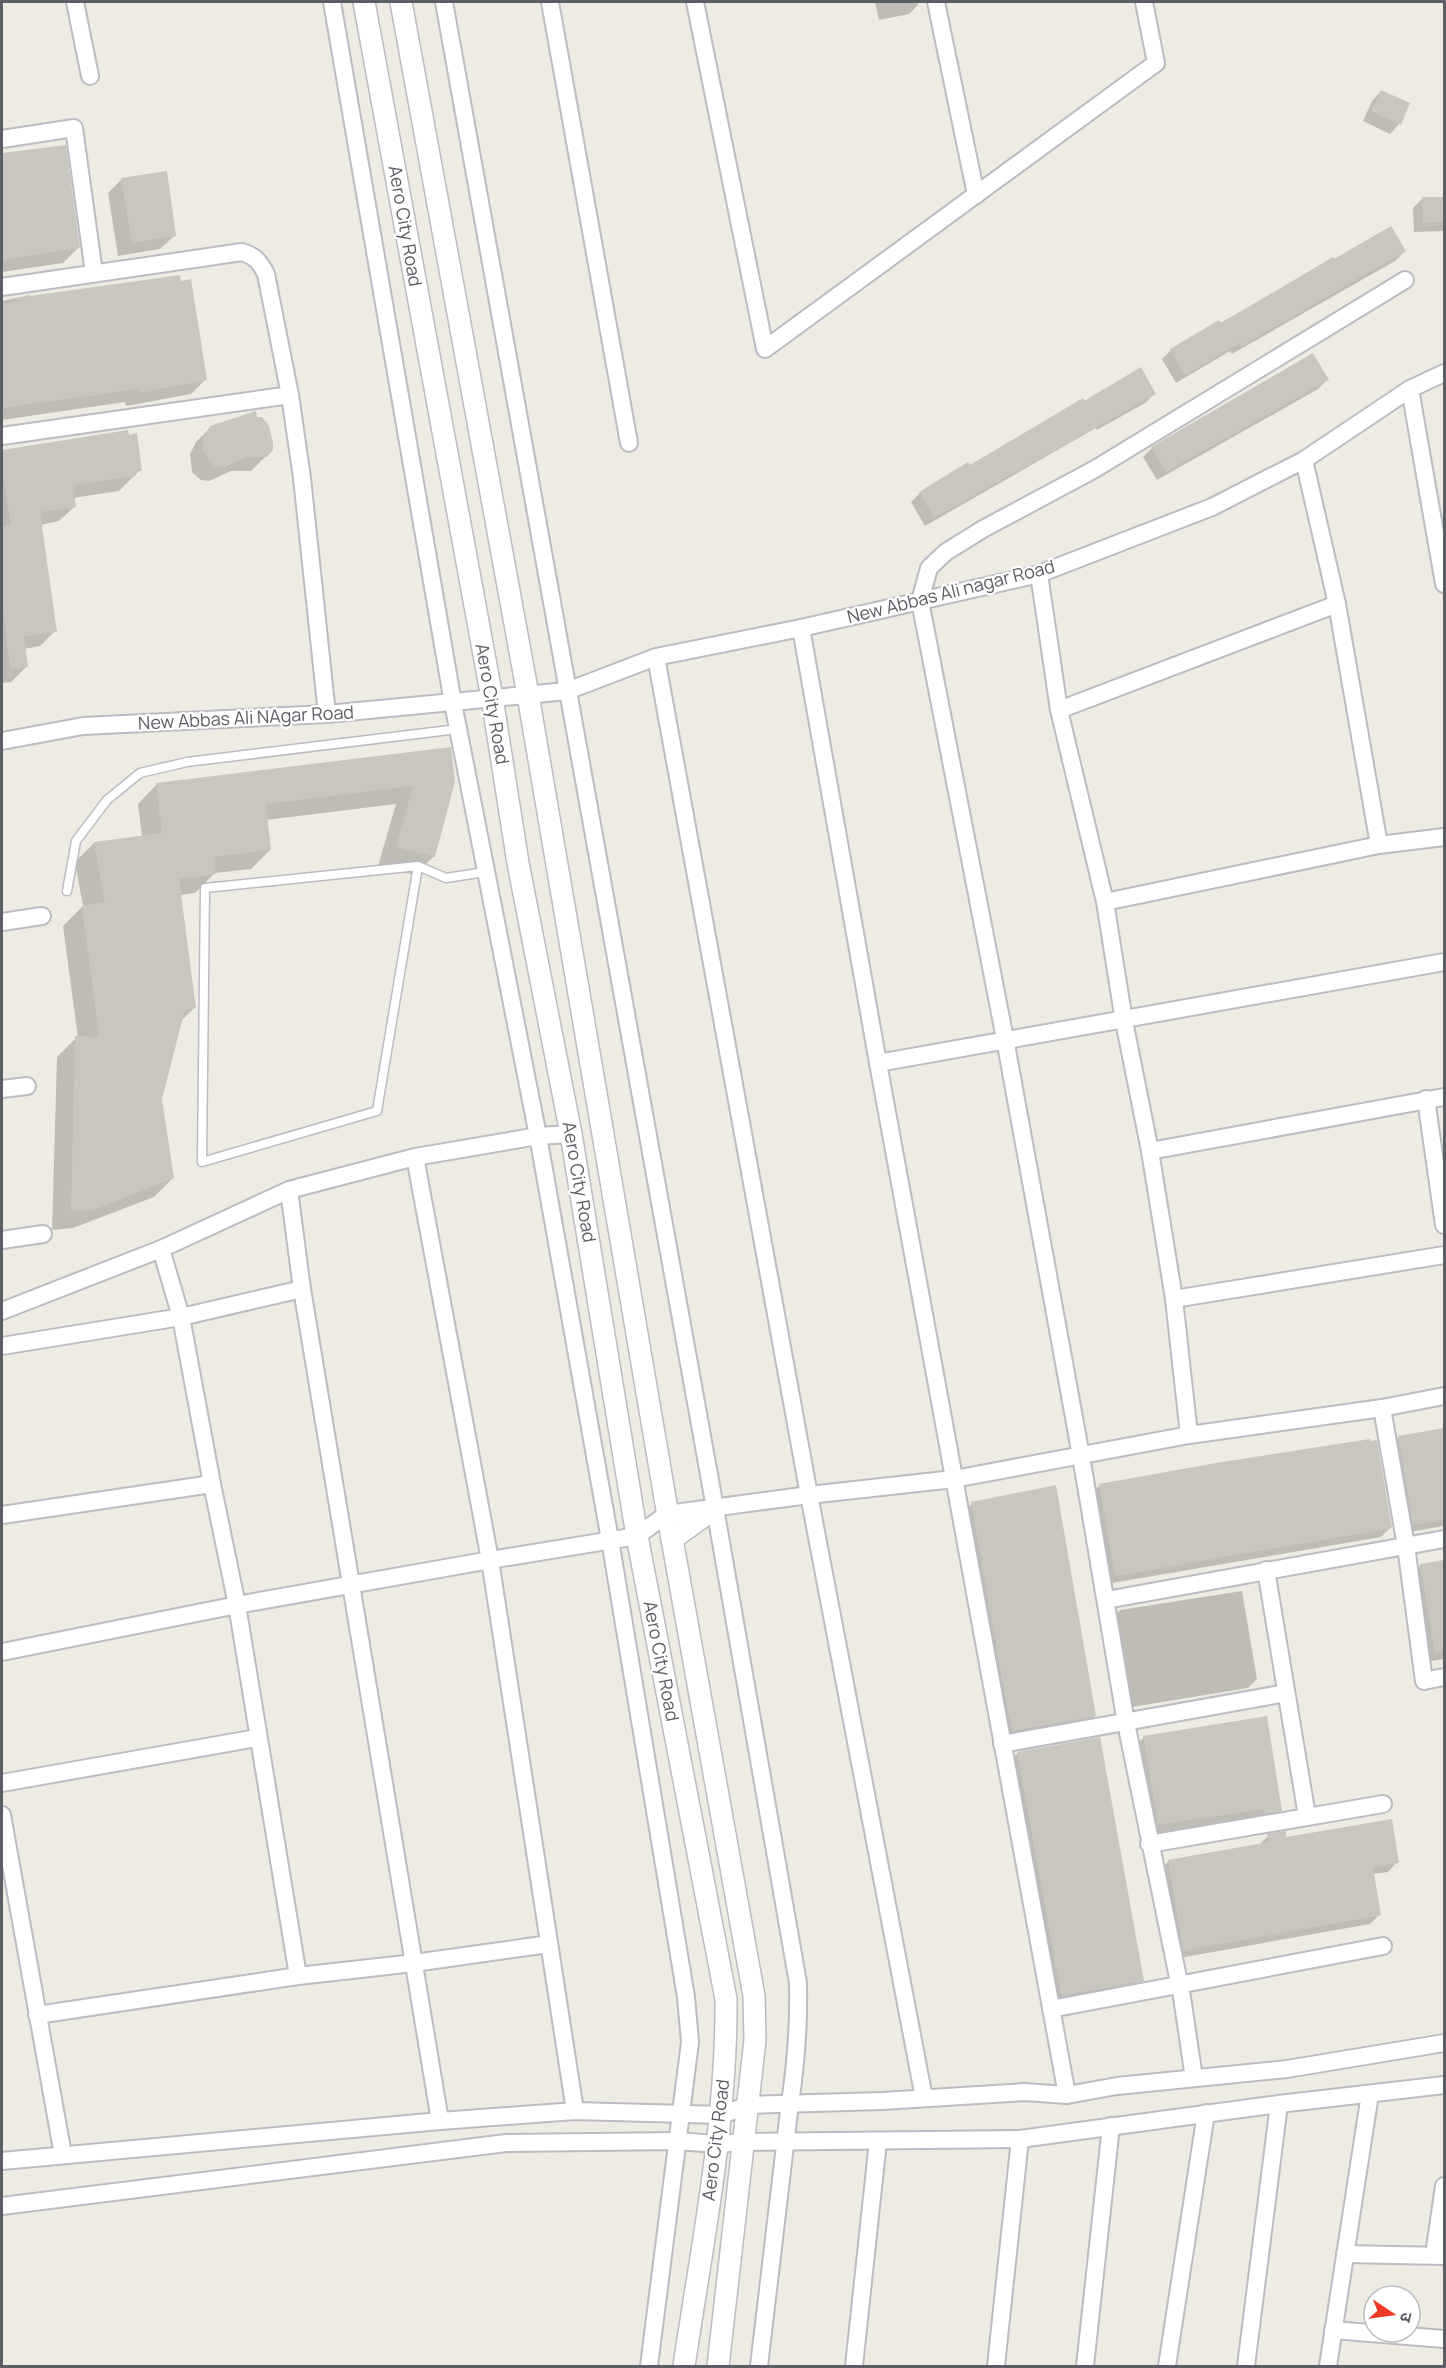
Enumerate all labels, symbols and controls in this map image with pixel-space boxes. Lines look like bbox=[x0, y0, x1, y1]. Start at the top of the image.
street label: Aero City Road bbox=[384, 164, 428, 288]
street label: New Abbas Ali nagar Road bbox=[844, 554, 1057, 628]
street label: Aero City Road bbox=[471, 642, 515, 766]
street label: New Abbas Ali NAgar Road bbox=[137, 699, 355, 735]
street label: Aero City Road bbox=[558, 1120, 602, 1244]
street label: Aero City Road bbox=[639, 1599, 685, 1723]
street label: Aero City Road bbox=[696, 2078, 734, 2202]
north arrow bbox=[1362, 2284, 1422, 2344]
text: उ bbox=[1395, 2310, 1418, 2325]

